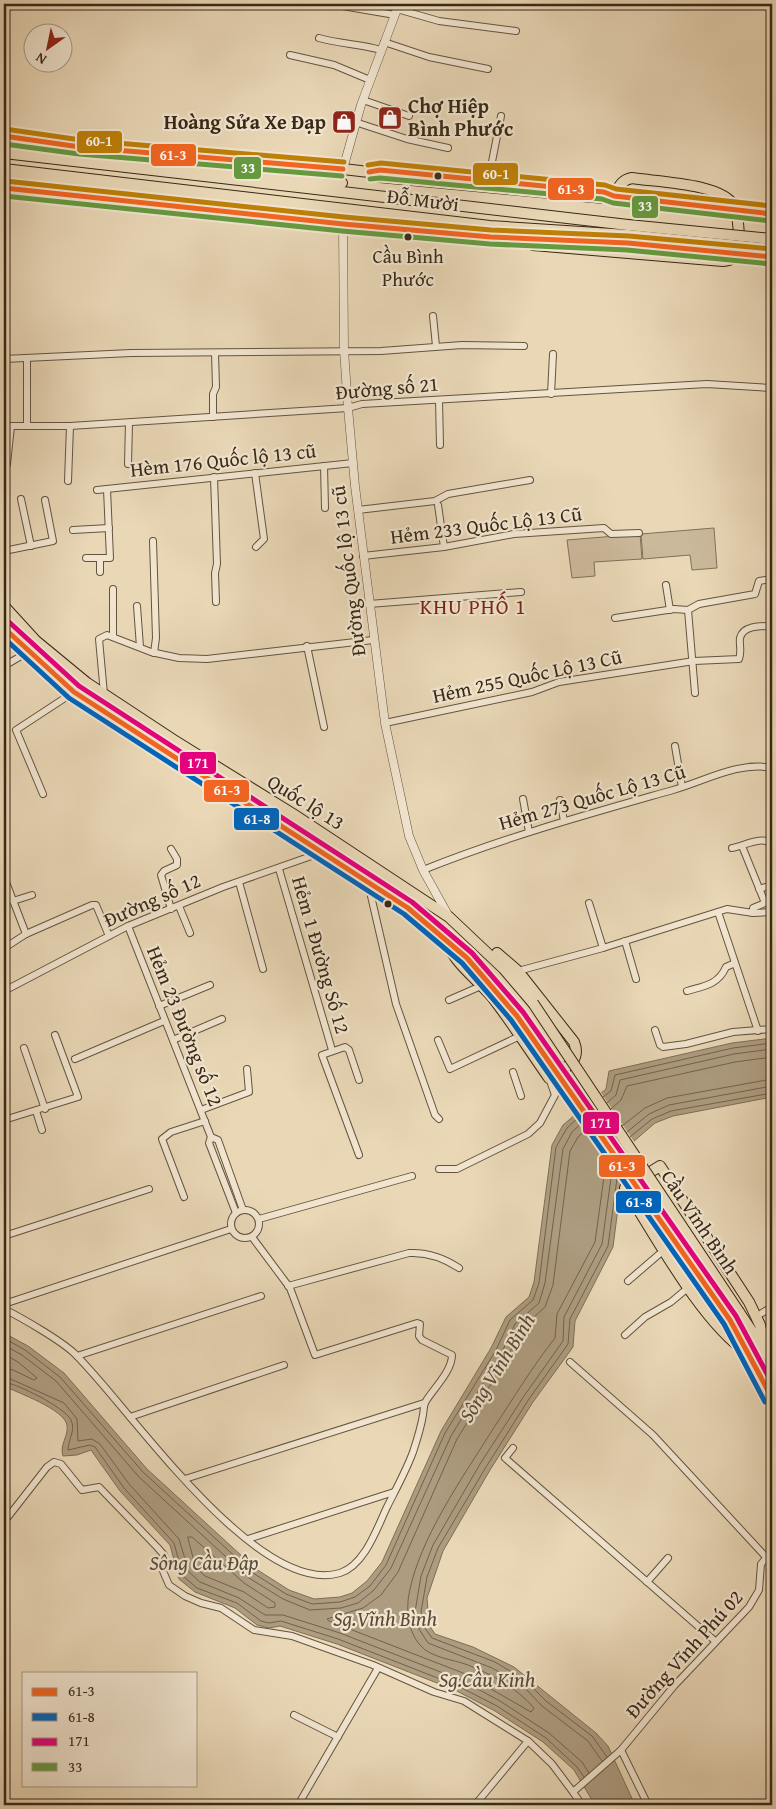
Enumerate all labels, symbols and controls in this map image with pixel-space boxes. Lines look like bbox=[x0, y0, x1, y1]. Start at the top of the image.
north arrow bbox=[22, 22, 72, 72]
text: N bbox=[31, 48, 50, 70]
place label: Chợ Hiệp Bình Phước bbox=[408, 91, 513, 143]
shop icon: Chợ Hiệp Bình Phước bbox=[377, 105, 403, 131]
place label: Hoàng Sửa Xe Đạp bbox=[164, 107, 326, 136]
shop icon: Hoàng Sửa Xe Đạp bbox=[331, 109, 357, 135]
line badge: 60-1 bbox=[76, 130, 123, 154]
text: 60-1 bbox=[86, 131, 112, 151]
line badge: 61-3 bbox=[150, 143, 197, 167]
text: 61-3 bbox=[160, 145, 186, 165]
line badge: 33 bbox=[233, 156, 262, 180]
text: 33 bbox=[241, 158, 255, 178]
line badge: 60-1 bbox=[472, 162, 519, 186]
text: 60-1 bbox=[483, 164, 509, 184]
unlabelled marker bbox=[433, 171, 443, 181]
line badge: 61-3 bbox=[547, 177, 595, 201]
text: 61-3 bbox=[558, 179, 584, 199]
street label: Đỗ Mười bbox=[385, 181, 461, 218]
line badge: 33 bbox=[631, 195, 659, 219]
text: 33 bbox=[638, 196, 652, 216]
marker: Cầu Bình Phước bbox=[403, 232, 413, 242]
place label: Cầu Bình Phước bbox=[372, 242, 444, 293]
street label: Đường số 21 bbox=[334, 369, 440, 406]
street label: Hèm 176 Quốc lộ 13 cũ bbox=[129, 435, 317, 484]
street label: Đường Quốc lộ 13 cũ bbox=[323, 484, 372, 658]
street label: Hẻm 233 Quốc Lộ 13 Cũ bbox=[388, 498, 584, 551]
district label: KHU PHỐ 1 bbox=[420, 591, 526, 622]
street label: Hẻm 255 Quốc Lộ 13 Cũ bbox=[430, 641, 624, 710]
line badge: 171 bbox=[179, 751, 217, 775]
text: 171 bbox=[187, 753, 209, 773]
street label: Hẻm 273 Quốc Lộ 13 Cũ bbox=[495, 756, 689, 837]
street label: Quốc lộ 13 bbox=[262, 767, 350, 837]
line badge: 61-3 bbox=[203, 779, 250, 803]
text: 61-3 bbox=[214, 780, 240, 800]
line badge: 61-8 bbox=[233, 807, 280, 831]
text: 61-8 bbox=[244, 809, 270, 829]
street label: Đường số 12 bbox=[99, 865, 205, 934]
street label: Hẻm 1 Đường Số 12 bbox=[285, 873, 358, 1037]
unlabelled marker bbox=[383, 899, 393, 909]
street label: Hẻm 23 Đường số 12 bbox=[140, 941, 231, 1110]
line badge: 171 bbox=[582, 1111, 620, 1135]
text: 171 bbox=[590, 1113, 612, 1133]
line badge: 61-3 bbox=[598, 1154, 646, 1178]
text: 61-3 bbox=[609, 1156, 635, 1176]
street label: Cầu Vĩnh Bình bbox=[655, 1164, 746, 1280]
line badge: 61-8 bbox=[615, 1190, 662, 1214]
text: 61-8 bbox=[626, 1192, 652, 1212]
water label: Sông Vĩnh Bình bbox=[451, 1307, 543, 1428]
water label: Sông Cầu Đập bbox=[149, 1547, 259, 1578]
street label: Đường Vĩnh Phú 02 bbox=[618, 1583, 749, 1724]
water label: Sg.Vĩnh Bình bbox=[333, 1603, 437, 1634]
water label: Sg.Cầu Kinh bbox=[439, 1664, 536, 1695]
legend bbox=[22, 1672, 198, 1786]
text: 61-3 bbox=[68, 1680, 95, 1701]
text: 61-8 bbox=[68, 1706, 95, 1727]
text: 171 bbox=[68, 1730, 90, 1751]
text: 33 bbox=[68, 1756, 82, 1777]

